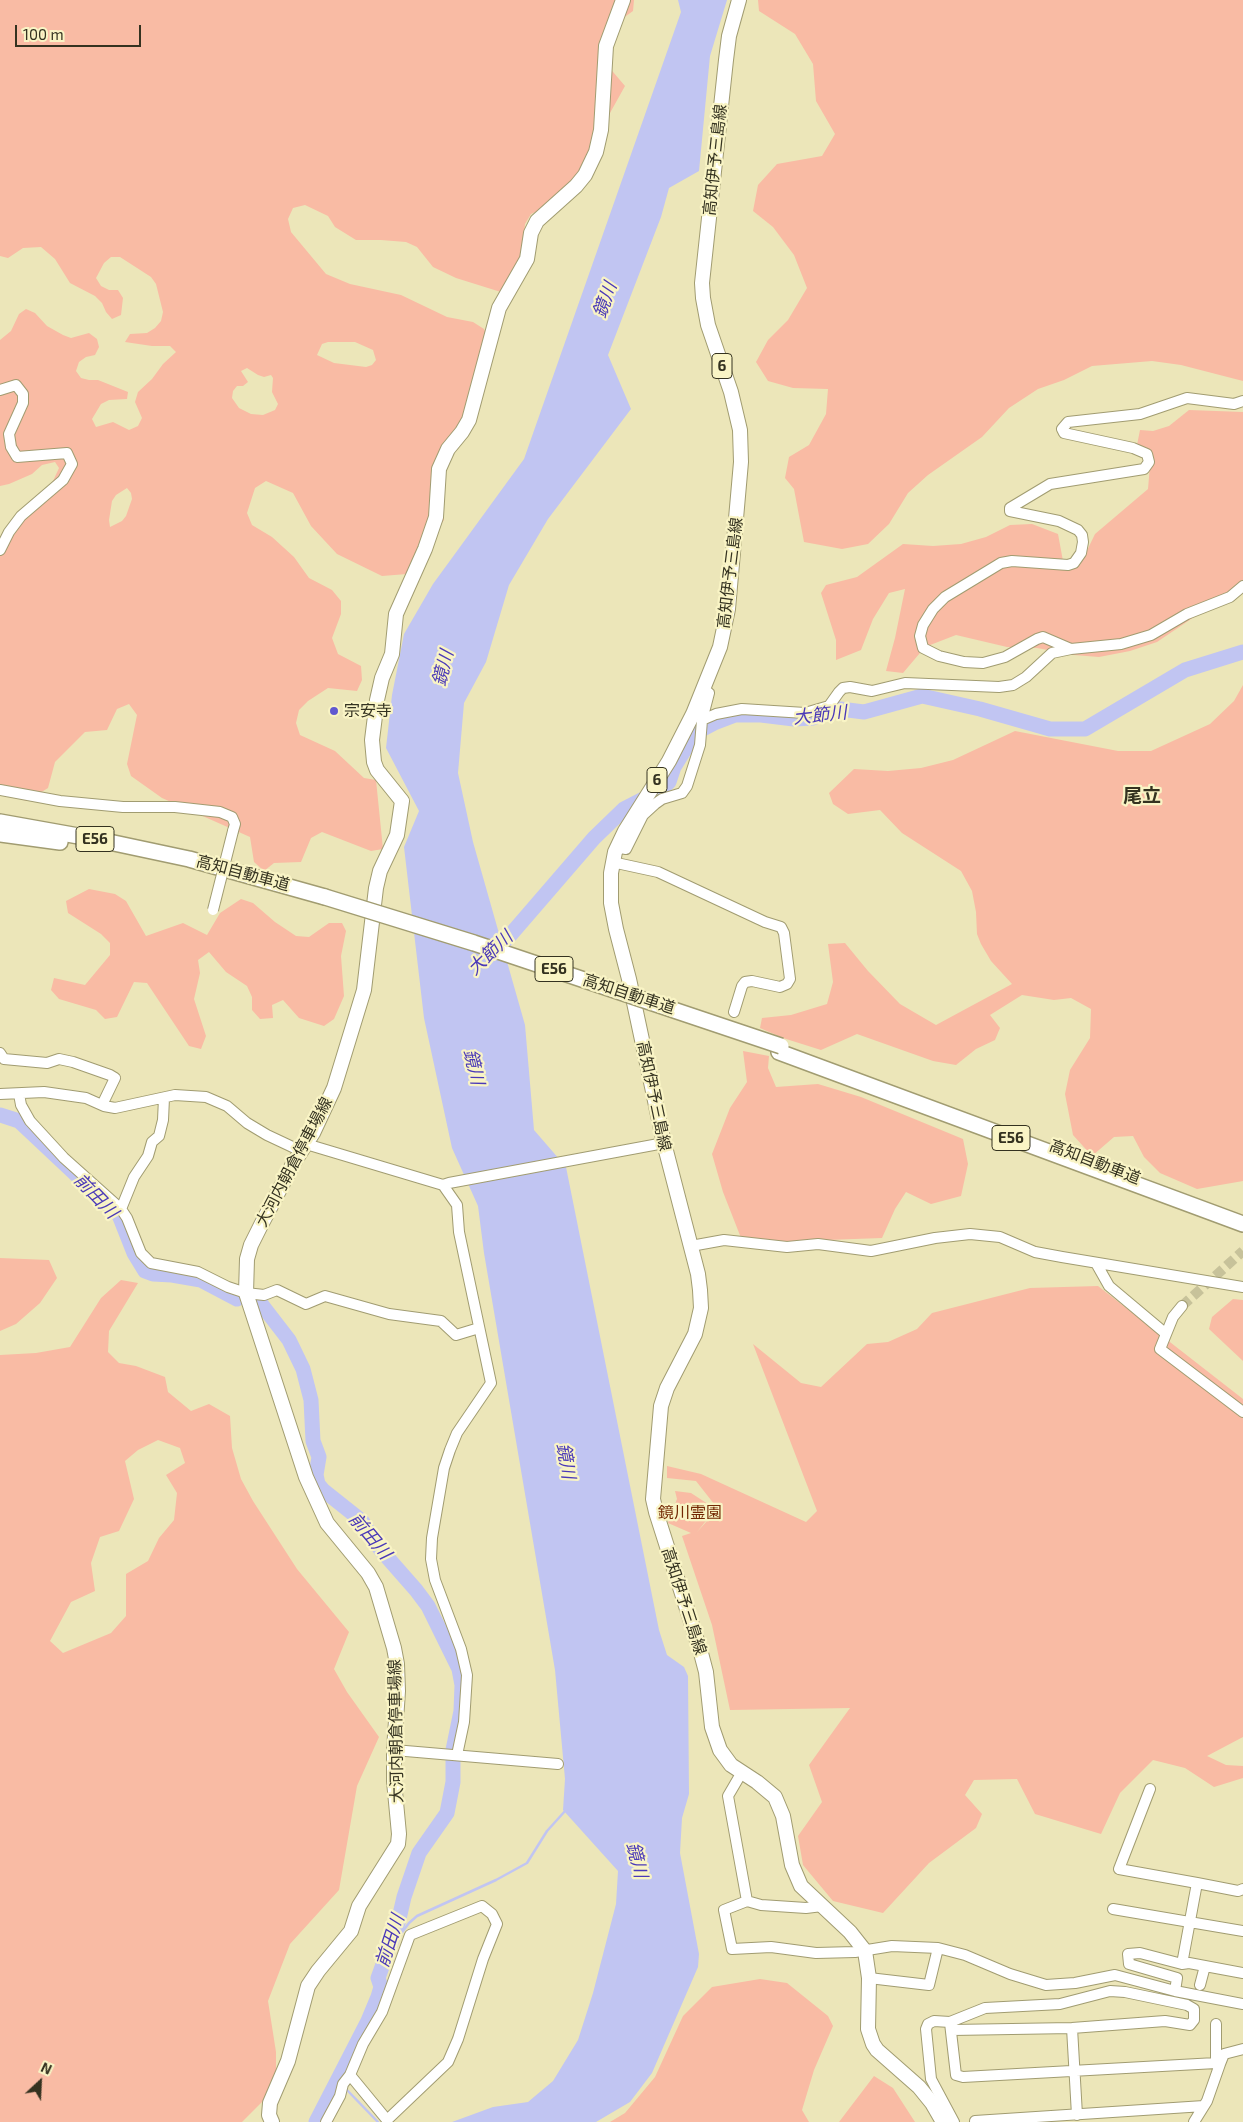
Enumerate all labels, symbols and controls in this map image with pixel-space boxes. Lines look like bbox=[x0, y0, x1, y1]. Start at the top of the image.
scale bar bbox=[18, 15, 144, 47]
text: 100 m bbox=[23, 25, 64, 43]
street label: 高知伊予三島線 bbox=[700, 103, 730, 217]
water label: 鏡川 bbox=[589, 279, 621, 321]
road number: 6 bbox=[712, 354, 732, 378]
street label: 高知伊予三島線 bbox=[714, 516, 746, 630]
water label: 鏡川 bbox=[428, 648, 458, 688]
place label: 宗安寺 bbox=[344, 701, 392, 721]
water label: 大節川 bbox=[792, 701, 848, 729]
marker: 宗安寺 bbox=[328, 705, 340, 717]
road number: 6 bbox=[647, 768, 667, 792]
district label: 尾立 bbox=[1123, 785, 1161, 807]
road number: E56 bbox=[76, 826, 114, 852]
street label: 高知自動車道 bbox=[194, 851, 292, 895]
water label: 大節川 bbox=[463, 926, 517, 980]
road number: E56 bbox=[535, 956, 573, 982]
street label: 高知自動車道 bbox=[580, 970, 678, 1018]
street label: 高知伊予三島線 bbox=[633, 1039, 675, 1153]
water label: 鏡川 bbox=[459, 1047, 489, 1087]
street label: 大河内朝倉停車場線 bbox=[252, 1094, 336, 1230]
road number: E56 bbox=[992, 1126, 1030, 1150]
street label: 高知自動車道 bbox=[1047, 1136, 1143, 1188]
water label: 前田川 bbox=[69, 1169, 123, 1223]
water label: 鏡川 bbox=[552, 1441, 580, 1481]
park label: 鏡川霊園 bbox=[658, 1503, 722, 1523]
water label: 前田川 bbox=[344, 1508, 396, 1564]
street label: 高知伊予三島線 bbox=[658, 1545, 710, 1657]
street label: 大河内朝倉停車場線 bbox=[385, 1659, 407, 1803]
water label: 鏡川 bbox=[622, 1840, 652, 1880]
water label: 前田川 bbox=[371, 1912, 409, 1970]
north arrow bbox=[15, 2057, 65, 2107]
text: N bbox=[38, 2058, 55, 2078]

